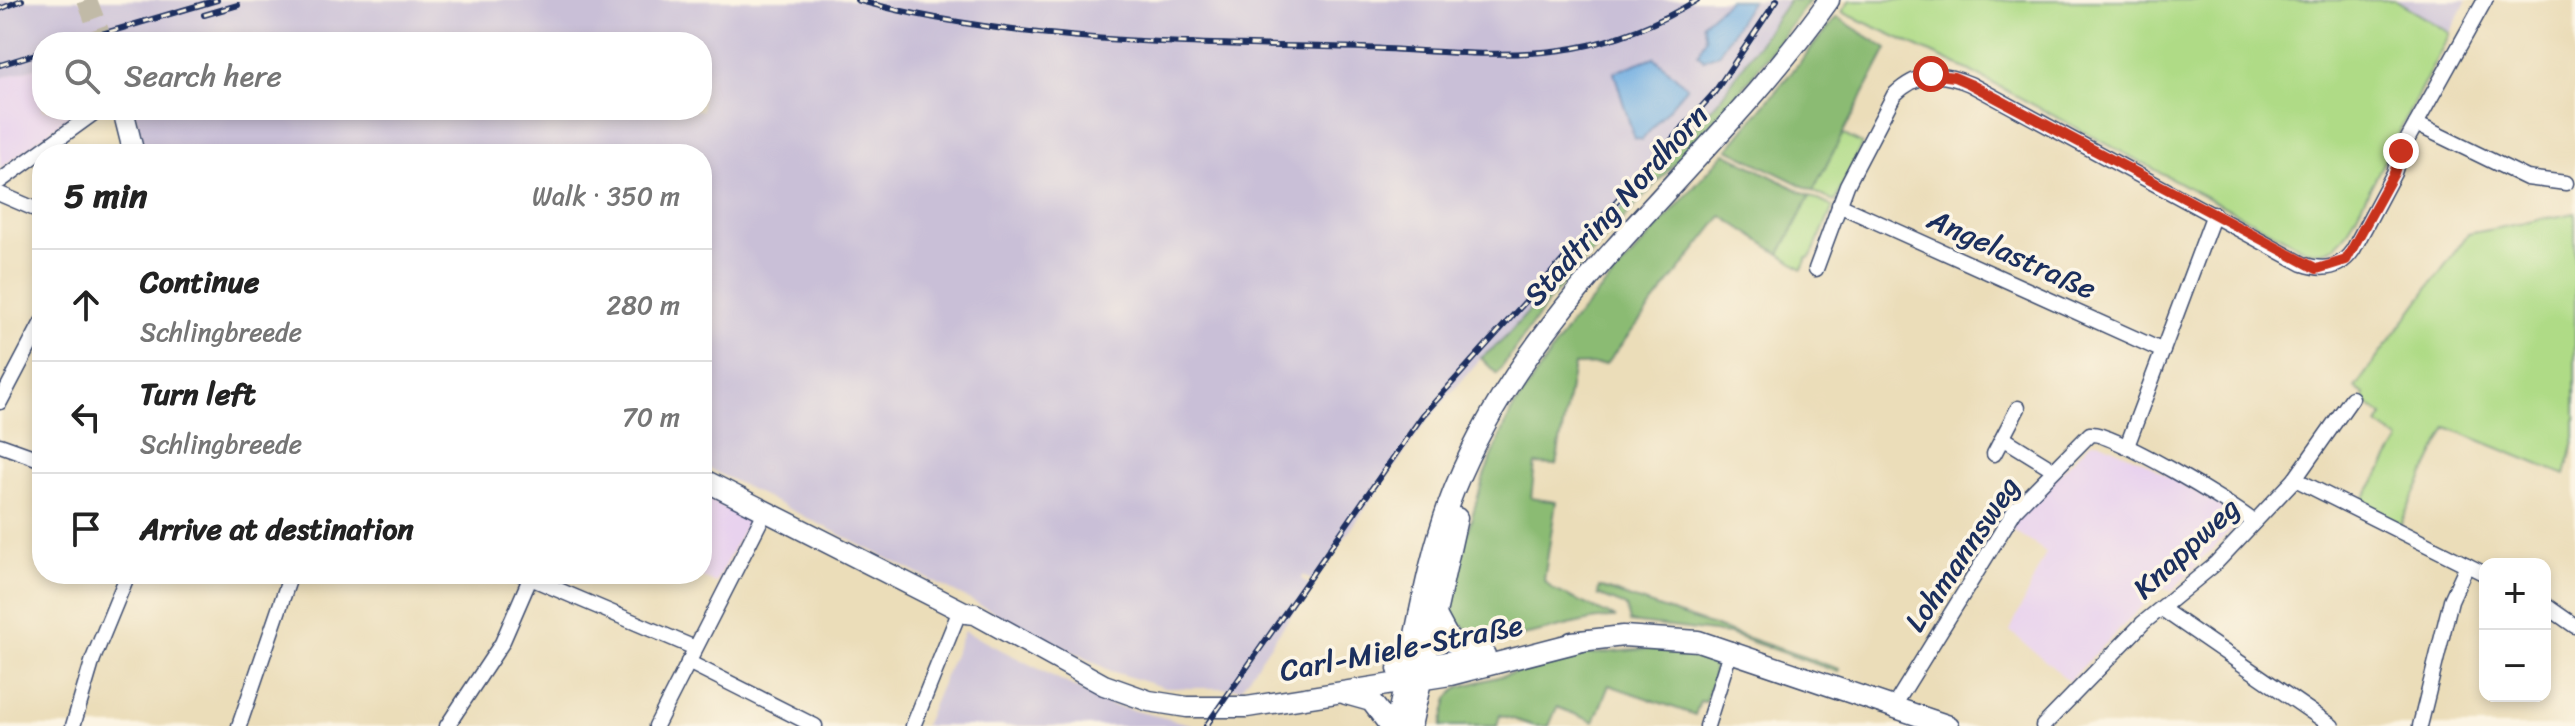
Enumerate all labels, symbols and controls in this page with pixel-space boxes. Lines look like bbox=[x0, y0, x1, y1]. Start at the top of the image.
search box bbox=[32, 32, 712, 120]
text: Search here bbox=[124, 49, 282, 103]
icon: search bbox=[60, 54, 104, 98]
route start bbox=[1913, 56, 1949, 92]
street label: Stadtring Nordhorn bbox=[1510, 91, 1722, 319]
route end bbox=[2383, 133, 2419, 169]
text: 5 min bbox=[64, 166, 147, 226]
text: Walk · 350 m bbox=[532, 173, 680, 219]
street label: Angelastraße bbox=[1918, 192, 2105, 315]
text: Continue bbox=[140, 255, 259, 309]
text: 280 m bbox=[606, 282, 680, 328]
icon: ahead bbox=[64, 283, 108, 327]
text: Schlingbreede bbox=[140, 309, 302, 355]
text: Turn left bbox=[140, 367, 256, 421]
text: 70 m bbox=[622, 394, 680, 440]
icon: left bbox=[64, 395, 108, 439]
text: Schlingbreede bbox=[140, 421, 302, 467]
street label: Lohmannsweg bbox=[1889, 464, 2035, 644]
street label: Knappweg bbox=[2119, 483, 2253, 613]
text: Arrive at destination bbox=[140, 502, 414, 556]
icon: arrive bbox=[64, 507, 108, 551]
map controls bbox=[2479, 558, 2551, 702]
button: + bbox=[2479, 558, 2551, 630]
street label: Carl-Miele-Straße bbox=[1275, 598, 1527, 698]
button: − bbox=[2479, 630, 2551, 702]

